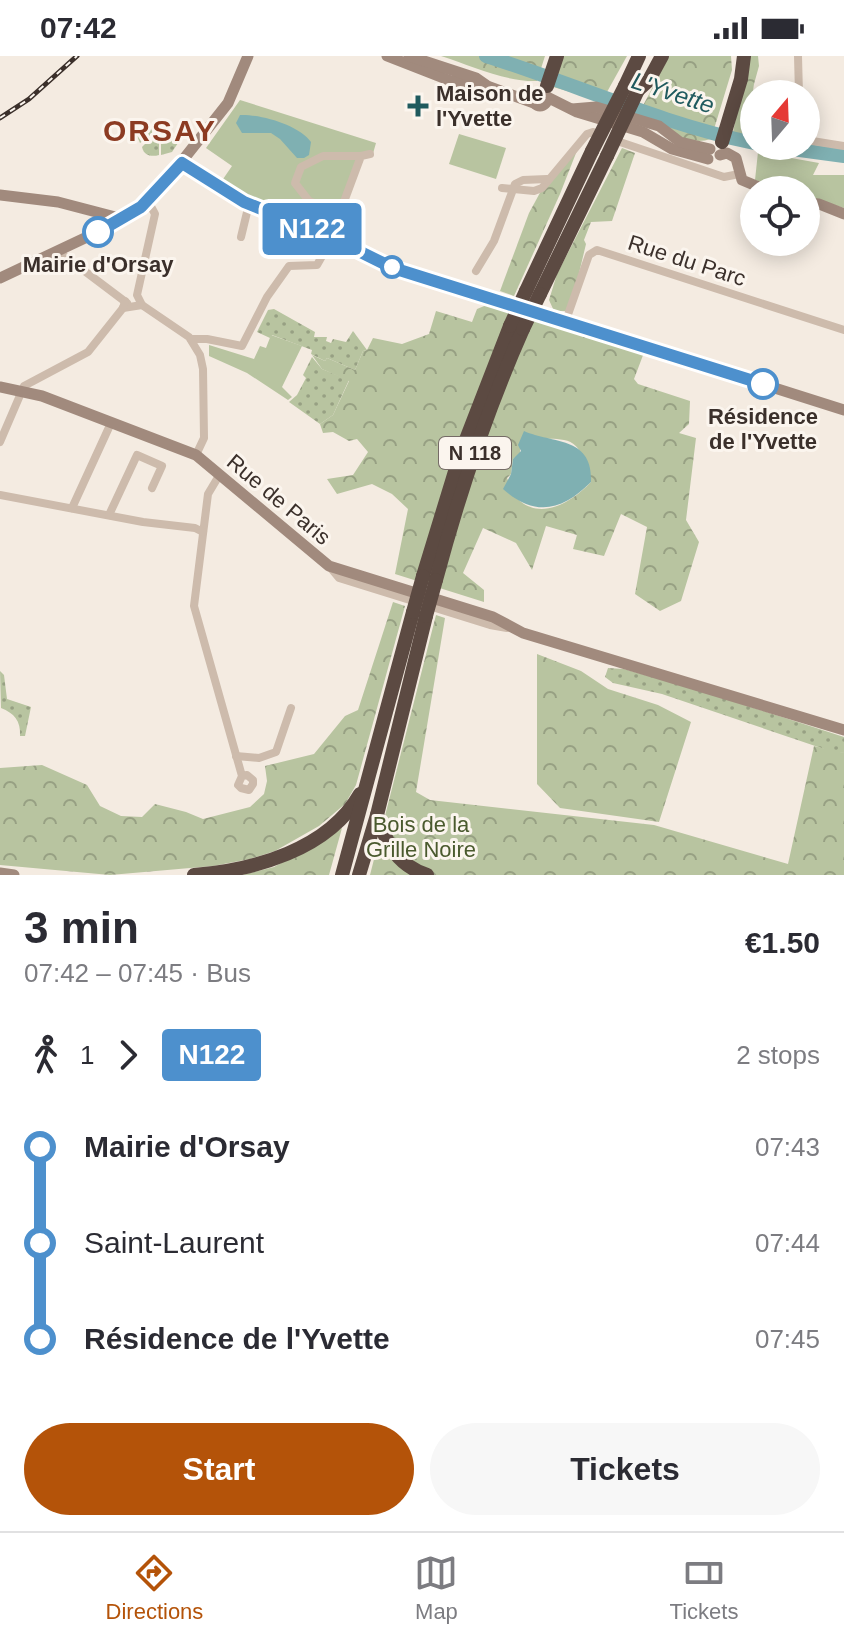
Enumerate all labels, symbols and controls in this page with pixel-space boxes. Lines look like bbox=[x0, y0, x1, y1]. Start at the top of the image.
text: 07:42 bbox=[40, 11, 117, 44]
water label: L'Yvette bbox=[629, 67, 718, 119]
north arrow bbox=[740, 80, 820, 160]
map controls bbox=[740, 80, 820, 256]
place label: Maison de l'Yvette bbox=[436, 81, 544, 131]
marker: Maison de l'Yvette bbox=[407, 95, 429, 117]
district label: ORSAY bbox=[103, 114, 217, 147]
button: locate bbox=[740, 176, 820, 256]
line badge: N122 bbox=[256, 203, 368, 255]
text: N122 bbox=[279, 213, 345, 244]
marker: Mairie d'Orsay bbox=[83, 217, 113, 247]
street label: Rue du Parc bbox=[625, 230, 749, 291]
place label: Mairie d'Orsay bbox=[23, 252, 174, 277]
unlabelled marker bbox=[381, 256, 403, 278]
marker: Résidence de l'Yvette bbox=[748, 369, 778, 399]
place label: Résidence de l'Yvette bbox=[708, 404, 818, 454]
road number: N 118 bbox=[439, 437, 511, 469]
street label: Rue de Paris bbox=[222, 449, 335, 550]
park label: Bois de la Grille Noire bbox=[366, 812, 476, 862]
text: 3 min bbox=[24, 903, 139, 952]
text: €1.50 bbox=[745, 926, 820, 959]
text: 07:42 – 07:45 · Bus bbox=[24, 958, 251, 988]
icon: walk bbox=[24, 1033, 68, 1077]
icon: forward bbox=[106, 1033, 150, 1077]
text: N122 bbox=[178, 1039, 245, 1070]
text: 1 bbox=[80, 1040, 94, 1070]
text: 2 stops bbox=[736, 1040, 820, 1070]
text: Mairie d'Orsay bbox=[84, 1130, 290, 1163]
text: 07:43 bbox=[755, 1132, 820, 1162]
text: Saint-Laurent bbox=[84, 1226, 264, 1259]
text: 07:44 bbox=[755, 1228, 820, 1258]
text: Résidence de l'Yvette bbox=[84, 1322, 390, 1355]
text: 07:45 bbox=[755, 1324, 820, 1354]
button: Start bbox=[24, 1423, 414, 1515]
button: Tickets bbox=[430, 1423, 820, 1515]
tab: Directions bbox=[106, 1551, 203, 1625]
tab: Map bbox=[414, 1551, 458, 1625]
tab: Tickets bbox=[670, 1551, 738, 1625]

